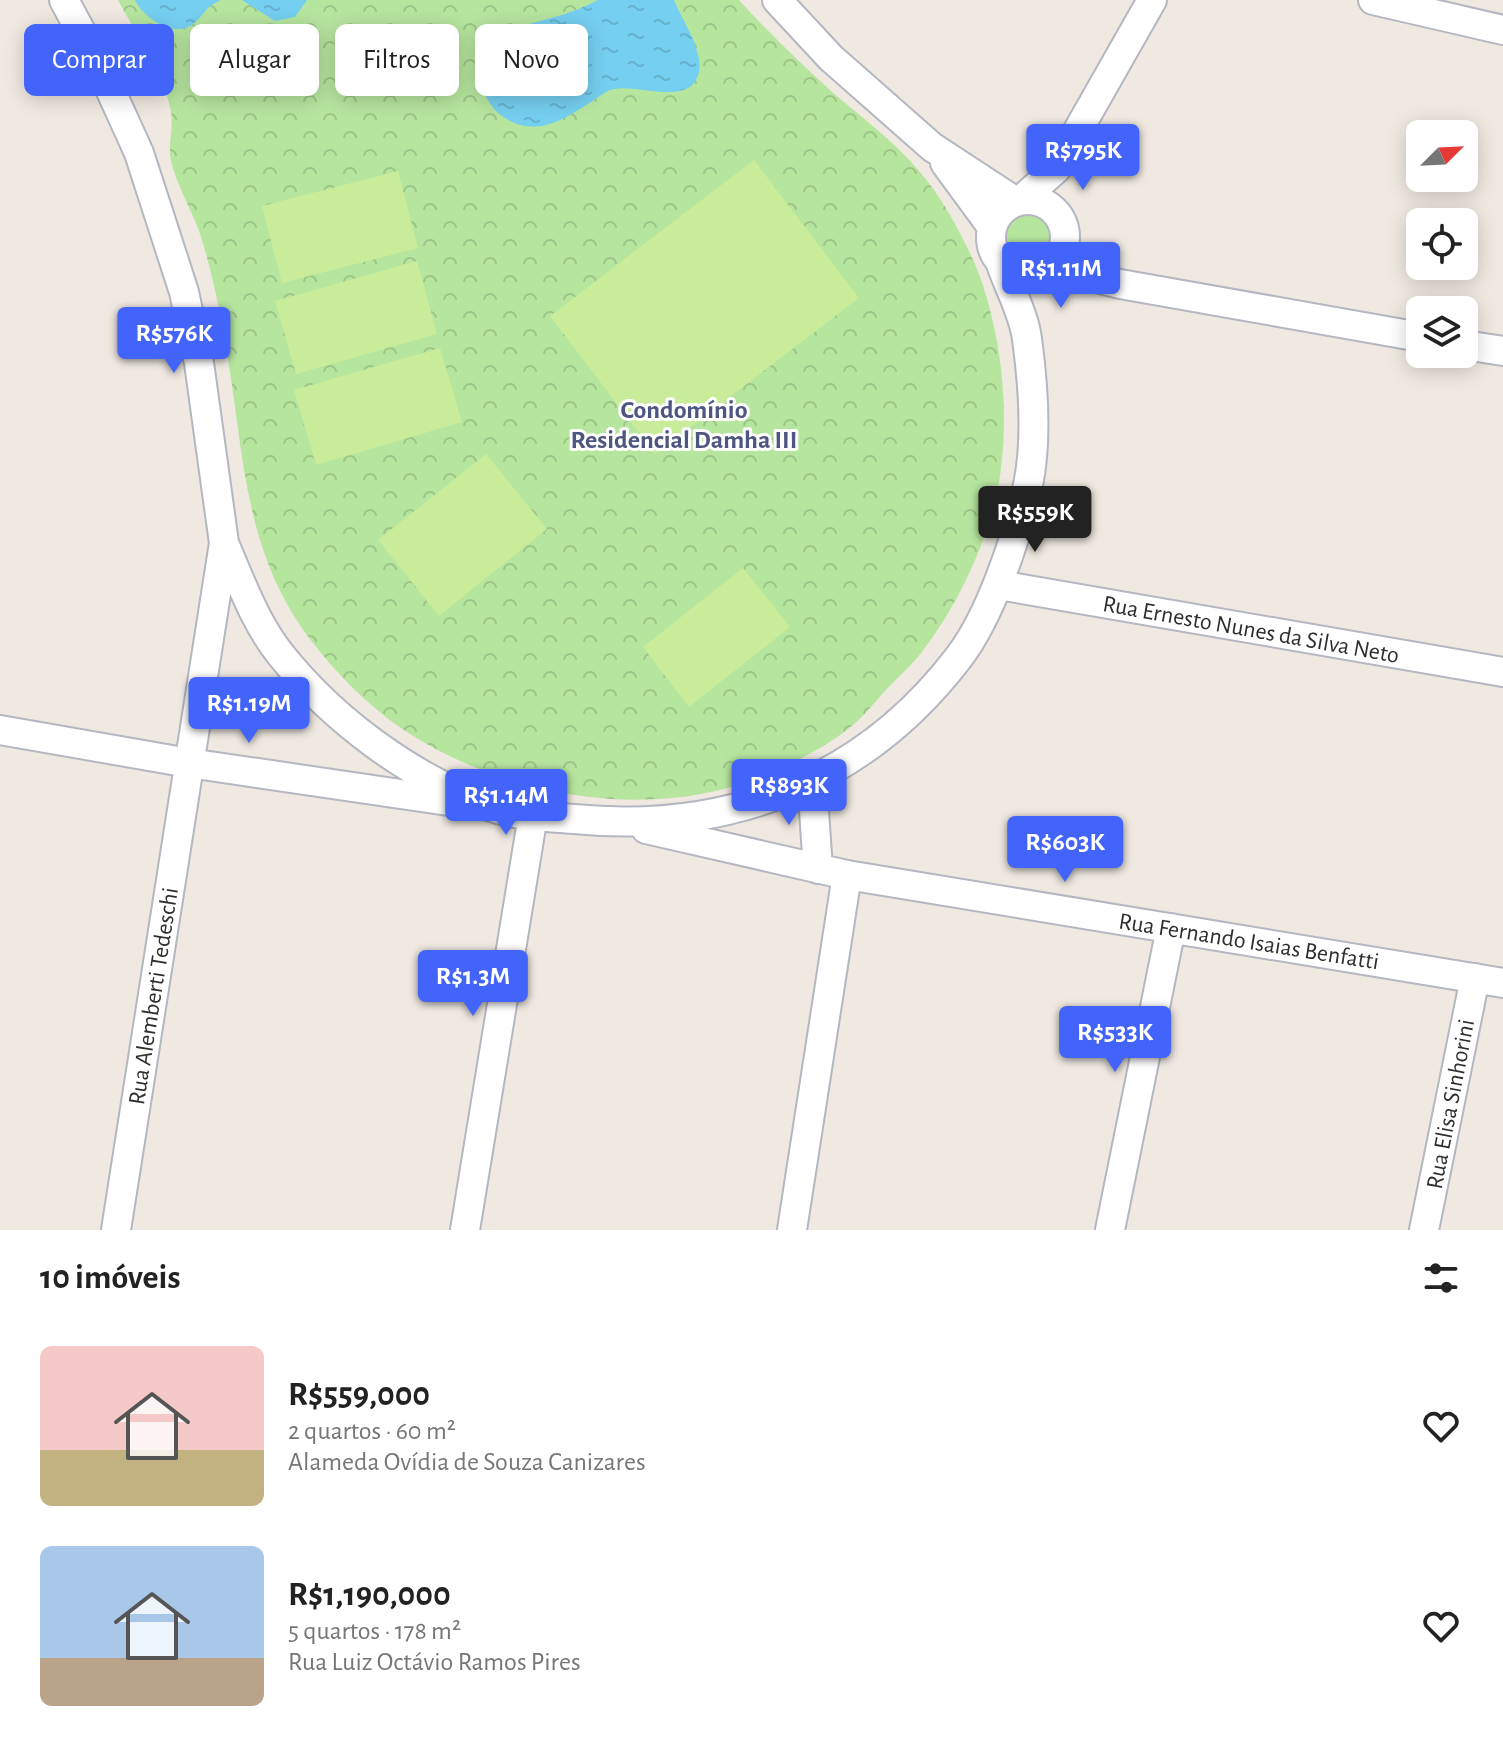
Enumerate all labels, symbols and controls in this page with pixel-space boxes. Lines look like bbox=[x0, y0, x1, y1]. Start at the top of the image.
chip: Comprar bbox=[24, 24, 174, 96]
chip: Alugar bbox=[190, 24, 319, 96]
chip: Filtros bbox=[335, 24, 459, 96]
chip: Novo bbox=[475, 24, 588, 96]
north arrow bbox=[1406, 120, 1478, 192]
map controls bbox=[1406, 120, 1478, 368]
pin: R$795K bbox=[1018, 124, 1148, 192]
text: R$795K bbox=[1044, 137, 1122, 163]
button: locate bbox=[1406, 208, 1478, 280]
pin: R$1.11M bbox=[987, 242, 1135, 310]
text: R$1.11M bbox=[1020, 255, 1102, 281]
button: layers bbox=[1406, 296, 1478, 368]
pin: R$576K bbox=[109, 307, 239, 375]
text: R$576K bbox=[135, 320, 213, 346]
district label: Condomínio Residencial Damha III bbox=[571, 397, 797, 453]
pin: R$559K bbox=[970, 486, 1100, 554]
text: R$559K bbox=[996, 499, 1074, 525]
street label: Rua Ernesto Nunes da Silva Neto bbox=[1101, 592, 1401, 668]
pin: R$1.19M bbox=[175, 677, 323, 745]
text: R$1.19M bbox=[207, 690, 292, 716]
pin: R$893K bbox=[724, 759, 854, 827]
pin: R$1.14M bbox=[432, 769, 580, 837]
text: R$893K bbox=[750, 772, 828, 798]
text: R$1.14M bbox=[463, 782, 549, 808]
pin: R$603K bbox=[1000, 816, 1130, 884]
text: R$603K bbox=[1025, 829, 1105, 855]
street label: Rua Alemberti Tedeschi bbox=[125, 886, 183, 1107]
street label: Rua Fernando Isaias Benfatti bbox=[1117, 910, 1381, 974]
pin: R$1.3M bbox=[408, 950, 538, 1018]
text: R$1.3M bbox=[436, 963, 510, 989]
pin: R$533K bbox=[1050, 1006, 1180, 1074]
street label: Rua Elisa Sinhorini bbox=[1423, 1017, 1479, 1191]
text: R$533K bbox=[1077, 1019, 1153, 1045]
icon: filters bbox=[1419, 1256, 1463, 1300]
text: 10 imóveis bbox=[40, 1261, 181, 1295]
icon: home bbox=[104, 1378, 200, 1474]
text: R$559,000 bbox=[288, 1378, 430, 1412]
icon: heart bbox=[1419, 1404, 1463, 1448]
text: 2 quartos · 60 m² bbox=[288, 1418, 456, 1444]
text: Alameda Ovídia de Souza Canizares bbox=[288, 1449, 646, 1475]
icon: home bbox=[104, 1578, 200, 1674]
text: R$1,190,000 bbox=[288, 1578, 451, 1612]
icon: heart bbox=[1419, 1604, 1463, 1648]
text: 5 quartos · 178 m² bbox=[288, 1618, 461, 1644]
text: Rua Luiz Octávio Ramos Pires bbox=[288, 1649, 581, 1675]

